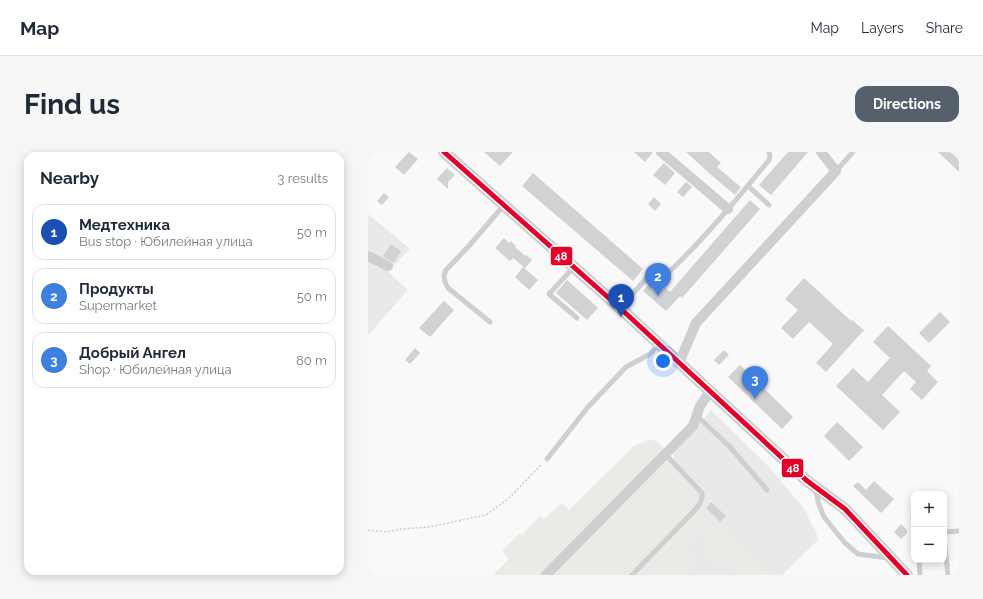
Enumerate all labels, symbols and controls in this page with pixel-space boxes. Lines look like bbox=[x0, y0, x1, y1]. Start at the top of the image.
text: Map bbox=[20, 17, 59, 39]
text: Map bbox=[811, 20, 839, 36]
text: Layers bbox=[861, 20, 904, 36]
text: Share bbox=[926, 20, 963, 36]
button: Directions bbox=[855, 86, 959, 122]
text: Find us bbox=[24, 88, 120, 121]
text: Nearby bbox=[40, 168, 99, 188]
text: 3 results bbox=[278, 171, 328, 186]
text: Медтехника bbox=[79, 216, 170, 234]
text: 1 bbox=[51, 225, 57, 240]
text: 50 m bbox=[297, 225, 327, 240]
text: Bus stop · Юбилейная улица bbox=[79, 234, 253, 249]
line badge: 48 bbox=[550, 246, 573, 266]
text: 48 bbox=[555, 250, 568, 263]
pin: 2 bbox=[645, 263, 671, 296]
text: Продукты bbox=[79, 280, 154, 298]
pin: 1 bbox=[608, 284, 634, 317]
text: 2 bbox=[50, 289, 58, 304]
text: 50 m bbox=[297, 289, 327, 304]
text: Supermarket bbox=[79, 298, 157, 313]
text: Добрый Ангел bbox=[79, 344, 186, 362]
your location bbox=[653, 351, 673, 371]
text: 3 bbox=[50, 353, 58, 368]
text: 80 m bbox=[296, 353, 327, 368]
text: Shop · Юбилейная улица bbox=[79, 362, 232, 377]
pin: 3 bbox=[742, 366, 768, 399]
line badge: 48 bbox=[781, 458, 804, 478]
text: 48 bbox=[787, 462, 800, 475]
map controls bbox=[911, 491, 947, 563]
button: + bbox=[911, 491, 947, 527]
button: − bbox=[911, 527, 947, 563]

